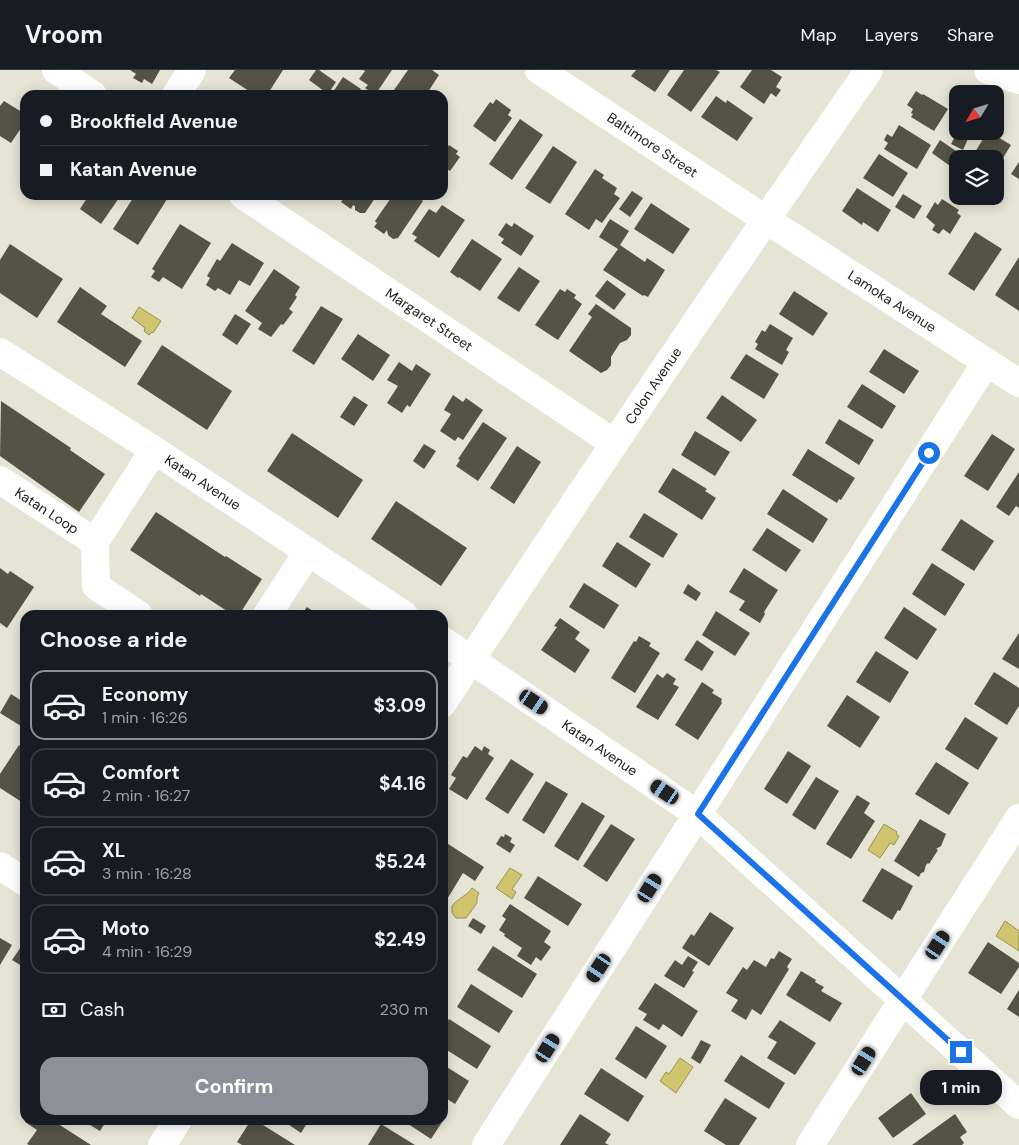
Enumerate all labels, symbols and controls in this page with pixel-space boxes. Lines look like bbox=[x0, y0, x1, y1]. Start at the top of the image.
text: Vroom bbox=[25, 19, 103, 50]
text: Map bbox=[801, 23, 837, 47]
text: Layers bbox=[865, 23, 919, 47]
text: Share bbox=[947, 23, 994, 47]
north arrow bbox=[949, 85, 1004, 140]
map controls bbox=[949, 85, 1004, 205]
street label: Baltimore Street bbox=[604, 108, 701, 181]
text: Brookfield Avenue bbox=[70, 109, 238, 134]
button: layers bbox=[949, 150, 1004, 205]
text: Katan Avenue bbox=[70, 157, 197, 182]
street label: Lamoka Avenue bbox=[844, 266, 940, 336]
street label: Margaret Street bbox=[382, 284, 476, 355]
street label: Colon Avenue bbox=[621, 344, 686, 428]
route start bbox=[918, 442, 940, 464]
street label: Katan Avenue bbox=[161, 451, 244, 514]
street label: Katan Loop bbox=[12, 483, 82, 538]
text: Choose a ride bbox=[40, 625, 188, 654]
text: Economy bbox=[102, 682, 189, 707]
icon: car bbox=[42, 683, 87, 728]
car bbox=[517, 687, 550, 717]
text: $3.09 bbox=[374, 693, 426, 718]
text: 1 min · 16:26 bbox=[102, 707, 188, 728]
street label: Katan Avenue bbox=[558, 715, 641, 780]
text: Comfort bbox=[102, 760, 180, 785]
icon: car bbox=[42, 761, 87, 806]
text: $4.16 bbox=[379, 771, 426, 796]
car bbox=[648, 777, 681, 807]
text: 2 min · 16:27 bbox=[102, 785, 190, 806]
text: XL bbox=[102, 838, 125, 863]
icon: car bbox=[42, 839, 87, 884]
text: $5.24 bbox=[375, 849, 426, 874]
text: 3 min · 16:28 bbox=[102, 863, 192, 884]
car bbox=[635, 871, 664, 905]
text: Moto bbox=[102, 916, 150, 941]
icon: car bbox=[42, 917, 87, 962]
text: $2.49 bbox=[374, 927, 426, 952]
car bbox=[923, 928, 952, 962]
text: 4 min · 16:29 bbox=[102, 941, 192, 962]
car bbox=[584, 951, 613, 985]
icon: cash bbox=[40, 996, 68, 1024]
text: Cash bbox=[80, 997, 124, 1022]
text: 230 m bbox=[380, 999, 428, 1020]
car bbox=[533, 1031, 562, 1065]
route end bbox=[950, 1041, 972, 1063]
car bbox=[849, 1044, 878, 1078]
button: Confirm bbox=[40, 1057, 428, 1115]
callout: 1 min bbox=[920, 1070, 1002, 1104]
text: 1 min bbox=[942, 1077, 980, 1098]

